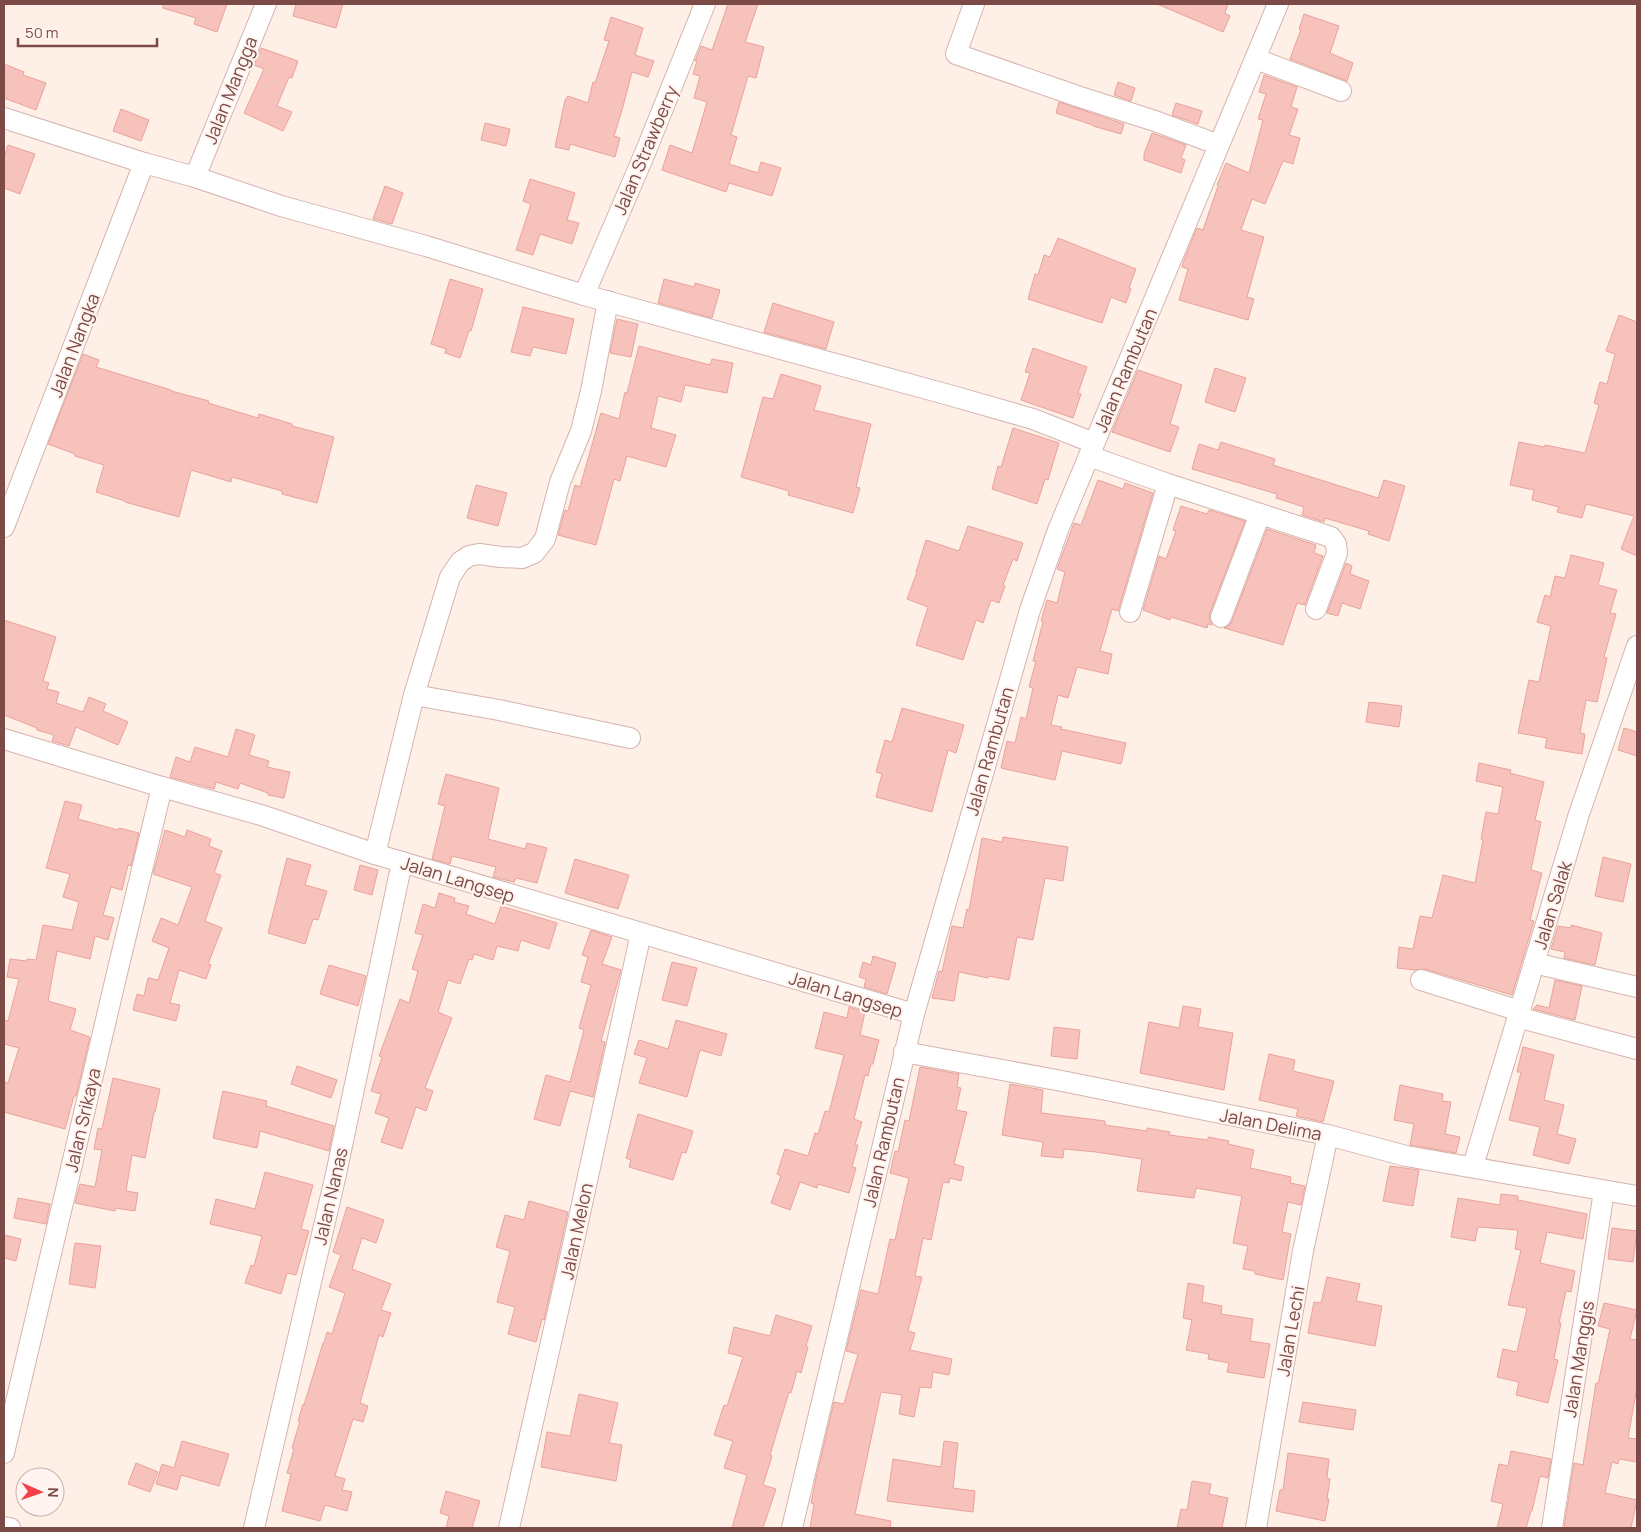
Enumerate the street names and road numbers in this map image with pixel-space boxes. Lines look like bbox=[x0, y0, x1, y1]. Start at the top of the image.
street label: Jalan Mangga bbox=[198, 33, 262, 147]
street label: Jalan Strawberry bbox=[607, 81, 683, 218]
street label: Jalan Nangka bbox=[43, 290, 105, 400]
street label: Jalan Rambutan bbox=[1088, 304, 1162, 436]
street label: Jalan Rambutan bbox=[959, 684, 1019, 818]
street label: Jalan Langsep bbox=[398, 850, 518, 908]
street label: Jalan Salak bbox=[1527, 857, 1577, 952]
street label: Jalan Langsep bbox=[786, 965, 906, 1023]
street label: Jalan Srikaya bbox=[58, 1066, 106, 1174]
street label: Jalan Rambutan bbox=[856, 1075, 910, 1209]
street label: Jalan Delima bbox=[1218, 1102, 1324, 1146]
street label: Jalan Nanas bbox=[307, 1145, 353, 1247]
street label: Jalan Melon bbox=[554, 1181, 598, 1281]
street label: Jalan Lechi bbox=[1270, 1284, 1310, 1378]
street label: Jalan Manggis bbox=[1557, 1299, 1599, 1419]

